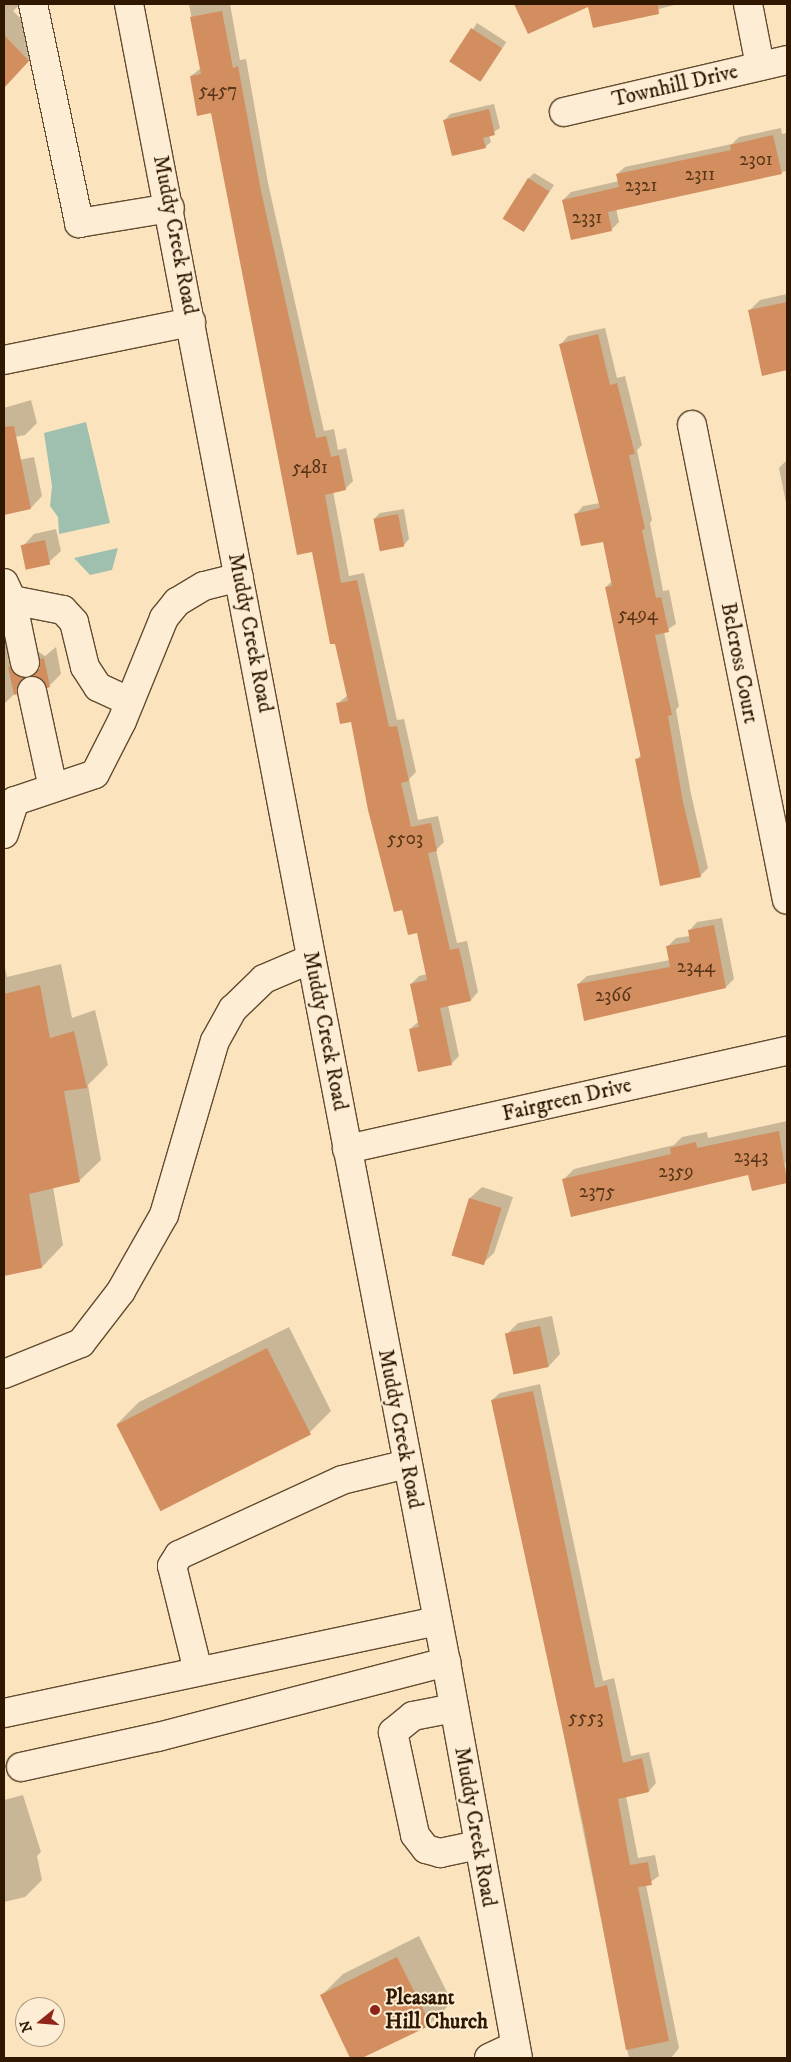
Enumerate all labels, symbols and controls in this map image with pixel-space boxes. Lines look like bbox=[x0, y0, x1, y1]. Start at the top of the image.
street label: Townhill Drive bbox=[610, 59, 740, 113]
house number: 5457 bbox=[199, 80, 237, 102]
house number: 2301 bbox=[739, 149, 773, 171]
street label: Muddy Creek Road bbox=[147, 153, 203, 317]
house number: 2311 bbox=[685, 164, 715, 186]
house number: 2321 bbox=[625, 175, 657, 197]
house number: 2331 bbox=[572, 207, 602, 229]
house number: 5481 bbox=[292, 457, 328, 479]
street label: Muddy Creek Road bbox=[222, 551, 278, 715]
street label: Belcross Court bbox=[715, 600, 763, 726]
house number: 5494 bbox=[618, 604, 658, 626]
house number: 5503 bbox=[387, 828, 423, 850]
street label: Muddy Creek Road bbox=[297, 949, 353, 1113]
house number: 2344 bbox=[677, 956, 715, 978]
house number: 2366 bbox=[595, 985, 631, 1007]
street label: Fairgreen Drive bbox=[500, 1073, 634, 1127]
house number: 2343 bbox=[734, 1146, 768, 1168]
house number: 2359 bbox=[658, 1161, 694, 1183]
house number: 2375 bbox=[579, 1181, 615, 1203]
street label: Muddy Creek Road bbox=[372, 1347, 428, 1511]
house number: 5553 bbox=[568, 1707, 604, 1729]
street label: Muddy Creek Road bbox=[449, 1745, 501, 1909]
place label: Pleasant Hill Church bbox=[385, 1985, 488, 2035]
north arrow bbox=[15, 1997, 65, 2047]
marker: Pleasant Hill Church bbox=[369, 2004, 381, 2016]
text: N bbox=[16, 2018, 37, 2034]

